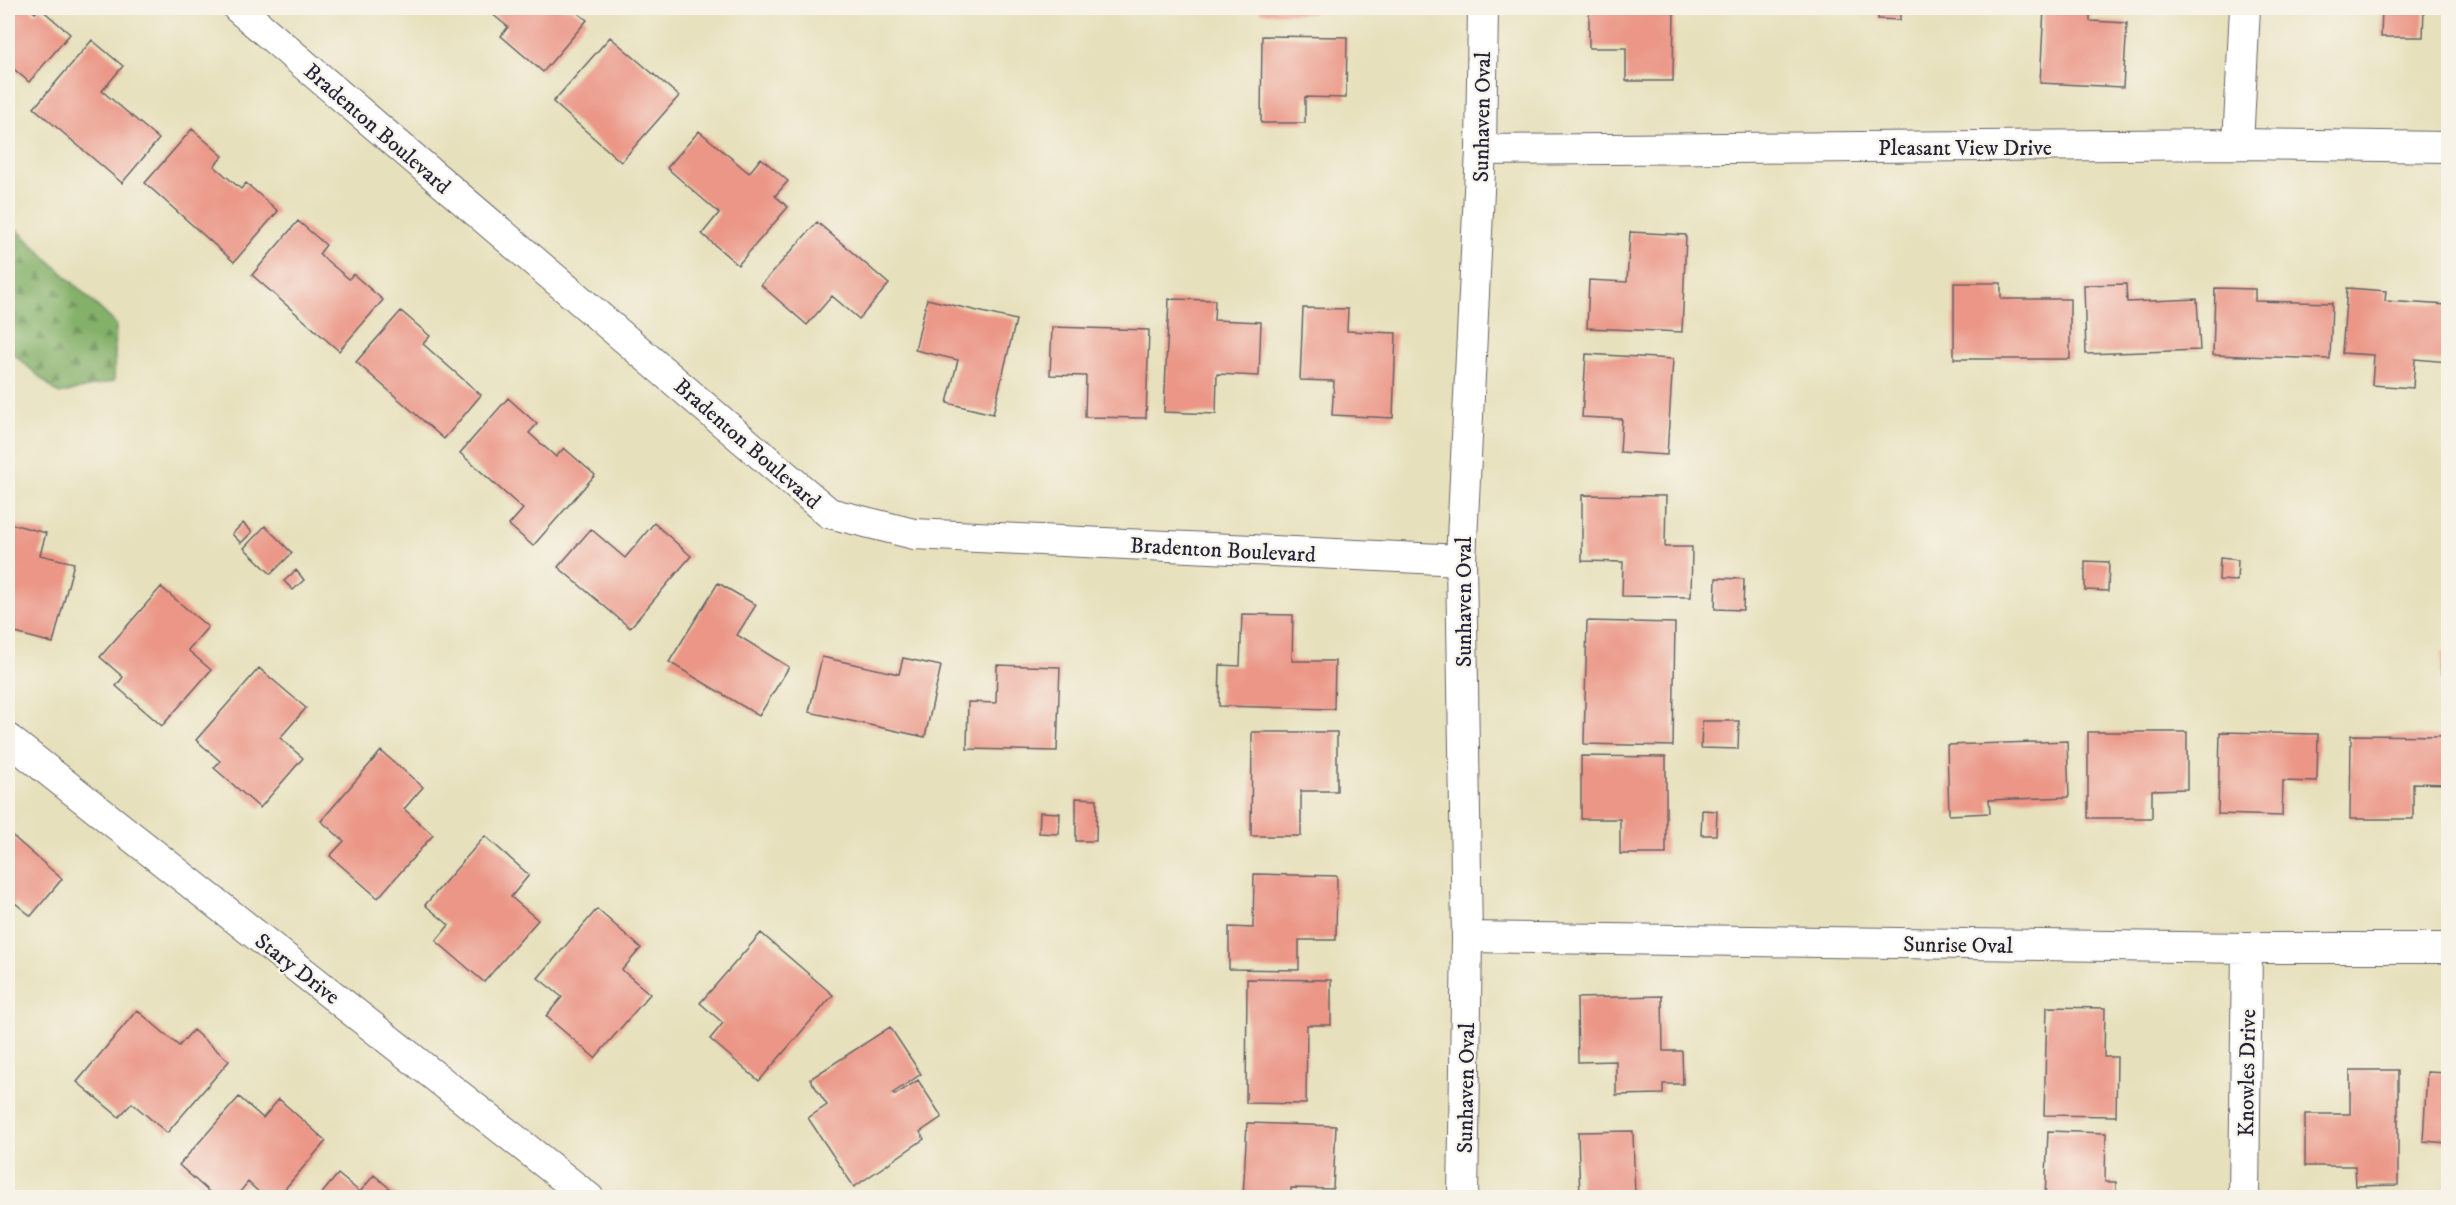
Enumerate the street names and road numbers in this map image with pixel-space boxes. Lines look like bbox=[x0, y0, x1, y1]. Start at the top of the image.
street label: Sunhaven Oval bbox=[1468, 51, 1497, 183]
street label: Bradenton Boulevard bbox=[298, 58, 456, 200]
street label: Pleasant View Drive bbox=[1878, 135, 2052, 162]
street label: Bradenton Boulevard bbox=[668, 373, 826, 515]
street label: Bradenton Boulevard bbox=[1129, 532, 1316, 569]
street label: Sunhaven Oval bbox=[1451, 536, 1478, 667]
street label: Stary Drive bbox=[249, 928, 345, 1011]
street label: Sunrise Oval bbox=[1903, 931, 2014, 960]
street label: Knowles Drive bbox=[2233, 1009, 2262, 1137]
street label: Sunhaven Oval bbox=[1452, 1022, 1481, 1154]

